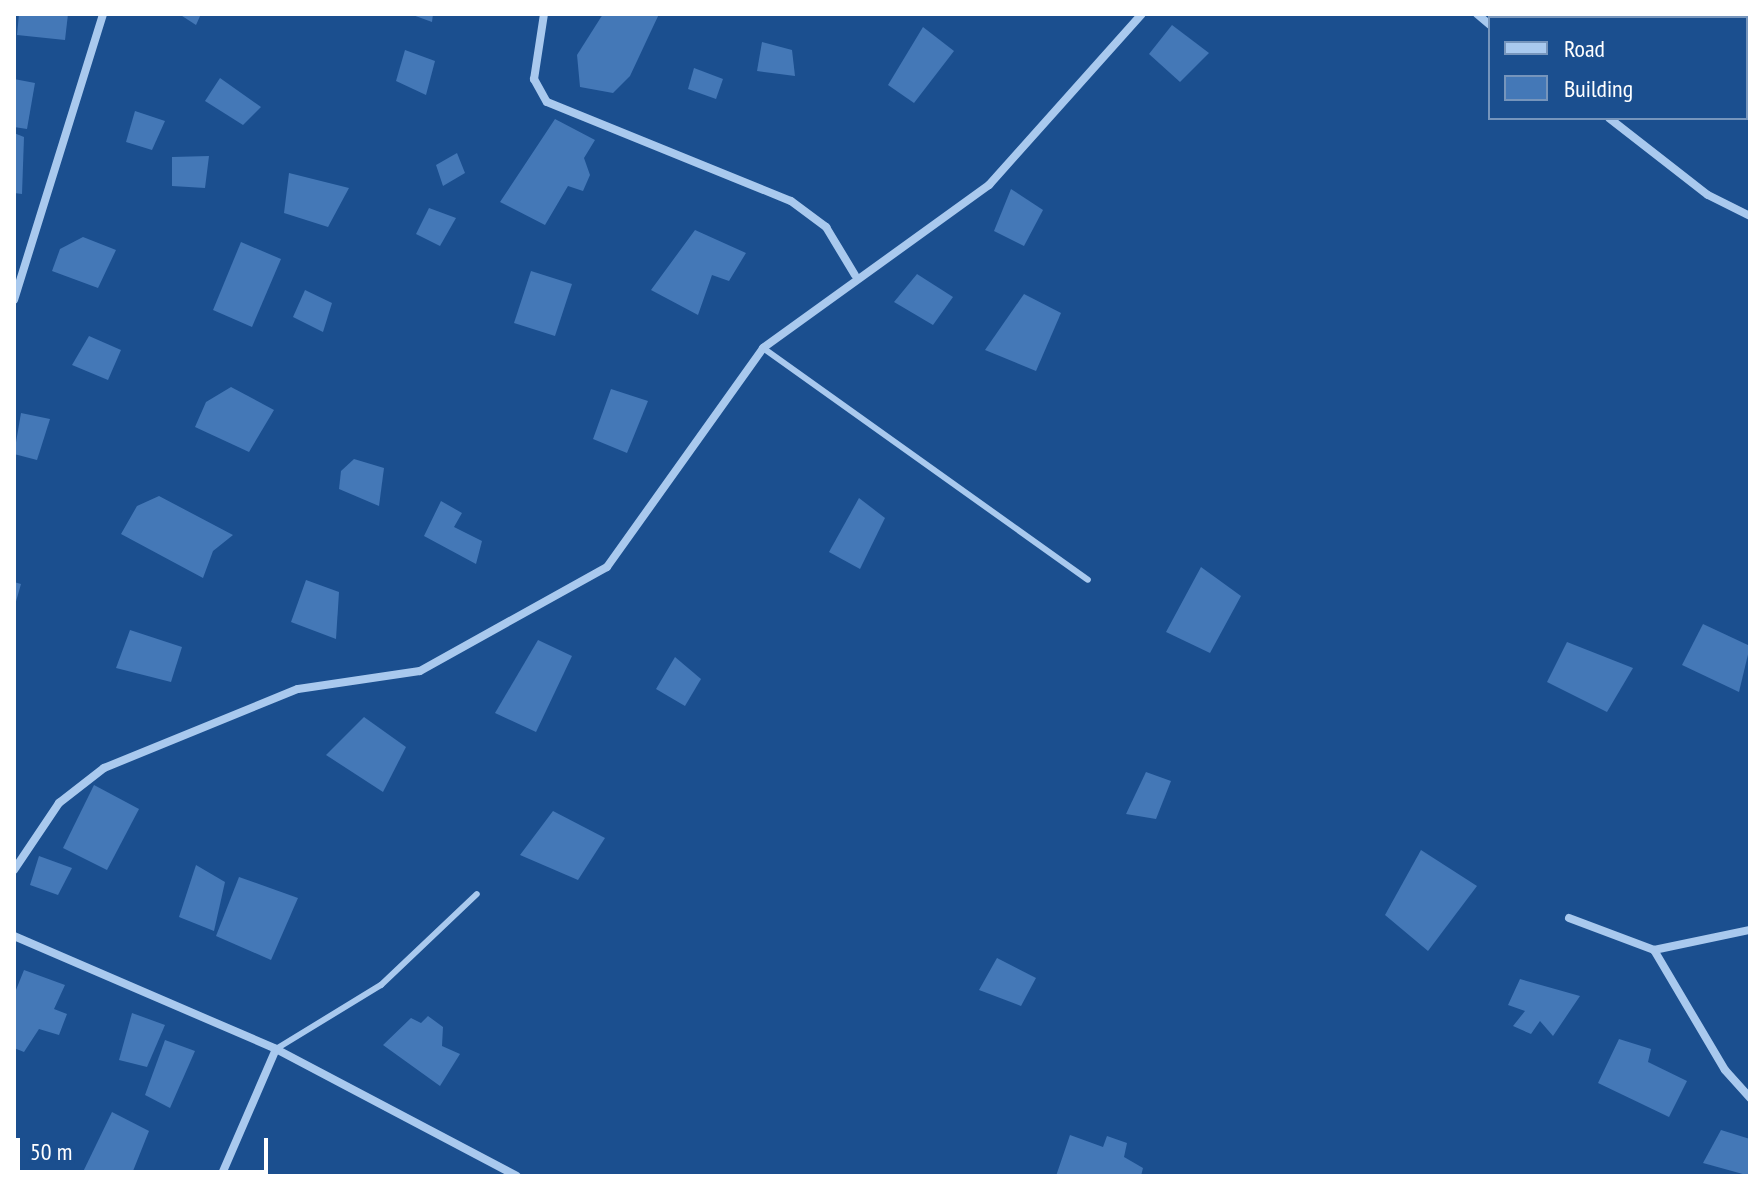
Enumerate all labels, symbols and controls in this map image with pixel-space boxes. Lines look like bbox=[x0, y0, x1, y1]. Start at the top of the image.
legend bbox=[1488, 16, 1748, 120]
text: Road bbox=[1564, 33, 1605, 64]
text: Building bbox=[1564, 73, 1633, 104]
scale bar bbox=[20, 1122, 272, 1172]
text: 50 m bbox=[30, 1136, 72, 1167]

